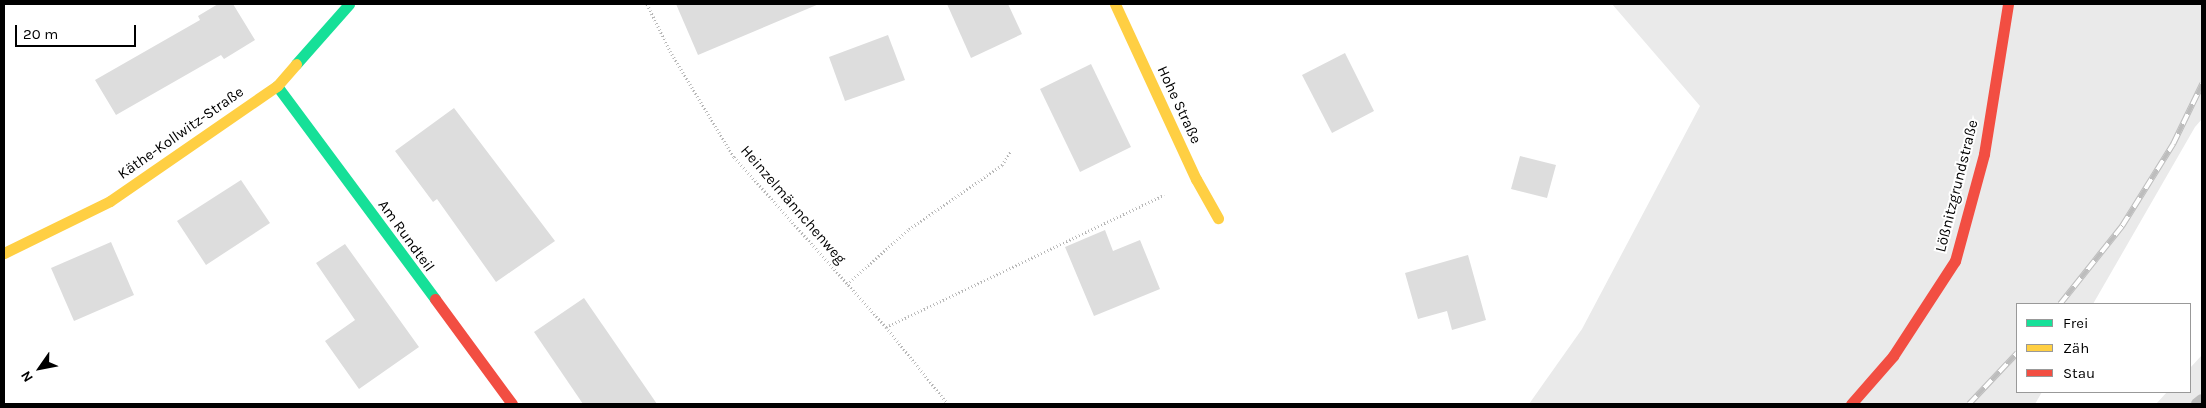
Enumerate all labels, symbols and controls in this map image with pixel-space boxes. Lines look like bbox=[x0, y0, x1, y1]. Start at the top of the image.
scale bar bbox=[18, 15, 139, 47]
text: 20 m bbox=[23, 25, 58, 43]
street label: Hohe Straße bbox=[1153, 63, 1205, 147]
street label: Käthe-Kollwitz-Straße bbox=[115, 83, 247, 183]
street label: Lößnitzgrundstraße bbox=[1932, 118, 1982, 254]
street label: Heinzelmännchenweg bbox=[737, 142, 849, 268]
street label: Am Rundteil bbox=[374, 197, 438, 275]
legend bbox=[2016, 303, 2191, 393]
text: Frei bbox=[2063, 314, 2088, 332]
text: Zäh bbox=[2063, 339, 2089, 357]
north arrow bbox=[15, 343, 65, 393]
text: Stau bbox=[2063, 364, 2095, 382]
text: N bbox=[17, 368, 37, 385]

